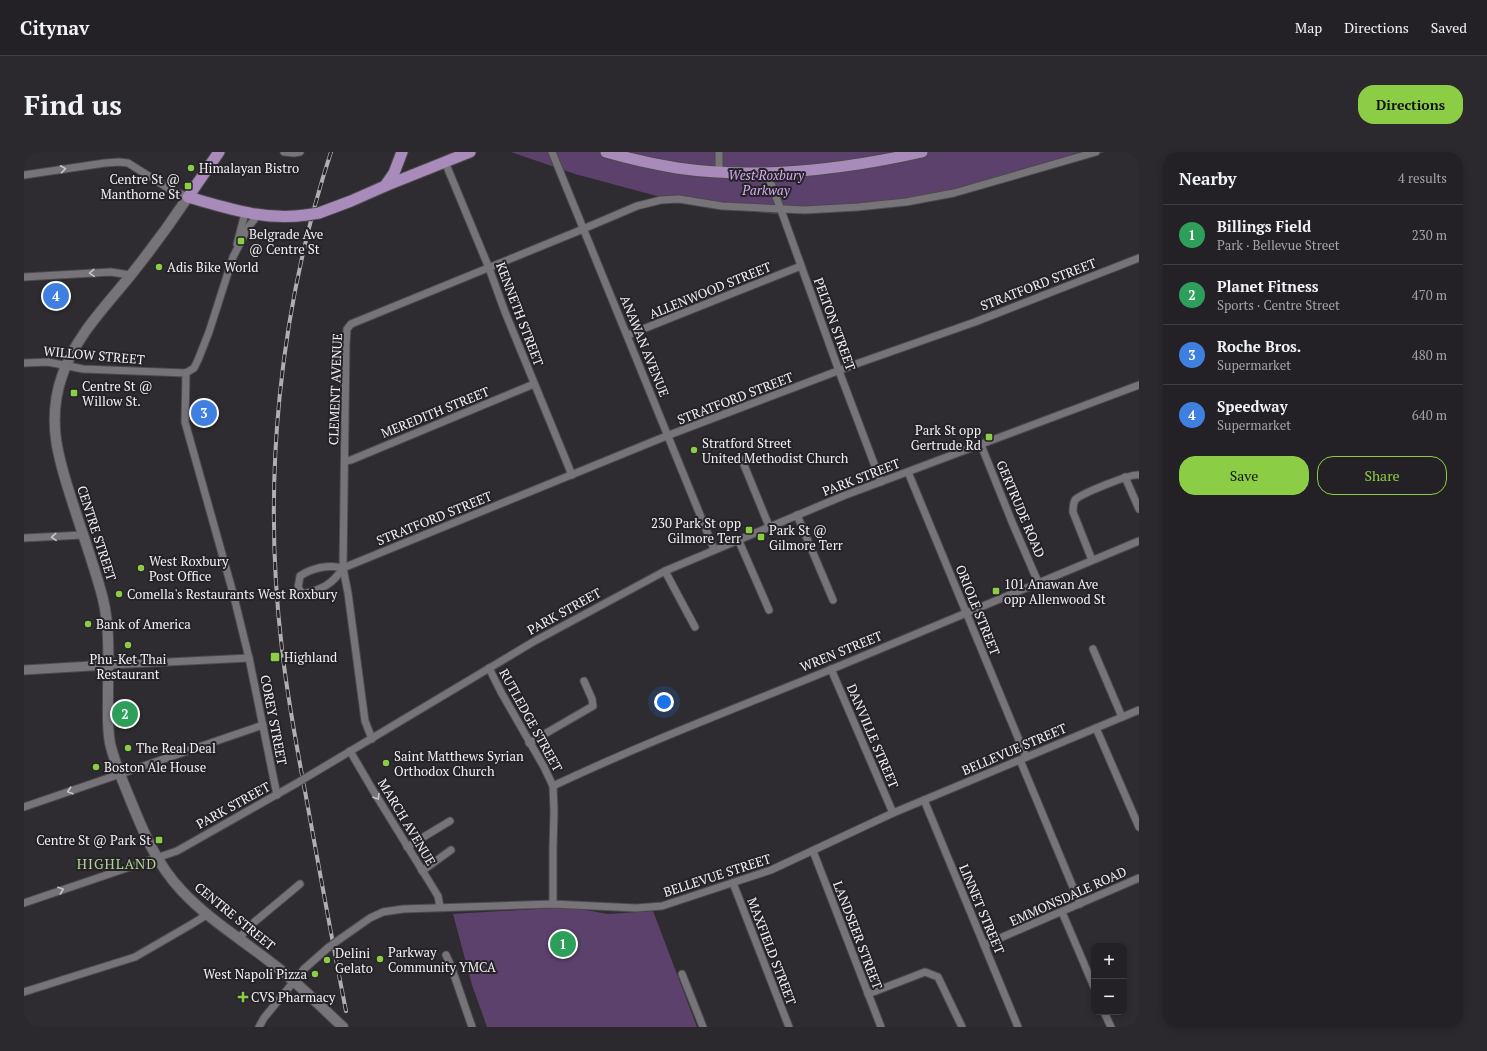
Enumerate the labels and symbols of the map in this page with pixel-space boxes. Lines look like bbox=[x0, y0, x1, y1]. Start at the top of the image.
place label: Himalayan Bistro bbox=[199, 159, 299, 177]
marker: Himalayan Bistro bbox=[186, 163, 196, 173]
one-way arrow bbox=[60, 165, 66, 174]
park label: West Roxbury Parkway bbox=[728, 166, 805, 199]
place label: Centre St @ Manthorne St bbox=[101, 170, 180, 203]
marker: Centre St @ Manthorne St bbox=[183, 181, 193, 191]
place label: Belgrade Ave @ Centre St bbox=[249, 225, 323, 258]
marker: Belgrade Ave @ Centre St bbox=[236, 236, 246, 246]
street label: STRATFORD STREET bbox=[977, 254, 1099, 314]
street label: ALLENWOOD STREET bbox=[646, 257, 774, 323]
place label: Adis Bike World bbox=[167, 258, 259, 276]
street label: KENNETH STREET bbox=[492, 260, 548, 368]
marker: Adis Bike World bbox=[154, 262, 164, 272]
one-way arrow bbox=[89, 269, 95, 278]
street label: PELTON STREET bbox=[810, 275, 860, 373]
pin: 4 bbox=[43, 281, 69, 311]
street label: ANAWAN AVENUE bbox=[616, 292, 674, 400]
street label: CLEMENT AVENUE bbox=[324, 333, 346, 445]
street label: WILLOW STREET bbox=[43, 342, 145, 368]
street label: STRATFORD STREET bbox=[674, 368, 796, 428]
place label: Centre St @ Willow St. bbox=[82, 377, 153, 410]
street label: MEREDITH STREET bbox=[378, 382, 492, 442]
marker: Centre St @ Willow St. bbox=[69, 388, 79, 398]
pin: 3 bbox=[191, 398, 217, 428]
place label: Park St opp Gertrude Rd bbox=[911, 421, 981, 454]
marker: Park St opp Gertrude Rd bbox=[984, 432, 994, 442]
place label: Stratford Street United Methodist Church bbox=[702, 434, 849, 467]
marker: Stratford Street United Methodist Church bbox=[689, 445, 699, 455]
street label: PARK STREET bbox=[819, 454, 903, 500]
street label: GERTRUDE ROAD bbox=[992, 458, 1050, 560]
street label: CENTRE STREET bbox=[73, 483, 121, 583]
street label: STRATFORD STREET bbox=[374, 487, 494, 549]
place label: 230 Park St opp Gilmore Terr bbox=[651, 514, 741, 547]
place label: Park St @ Gilmore Terr bbox=[769, 521, 843, 554]
marker: 230 Park St opp Gilmore Terr bbox=[744, 525, 754, 535]
one-way arrow bbox=[51, 532, 57, 541]
marker: Park St @ Gilmore Terr bbox=[756, 532, 766, 542]
place label: West Roxbury Post Office bbox=[149, 552, 229, 585]
street label: ORIOLE STREET bbox=[952, 562, 1004, 658]
marker: West Roxbury Post Office bbox=[136, 563, 146, 573]
place label: 101 Anawan Ave opp Allenwood St bbox=[1004, 575, 1106, 608]
street label: PARK STREET bbox=[524, 583, 604, 639]
place label: Comella's Restaurants West Roxbury bbox=[127, 585, 338, 603]
marker: 101 Anawan Ave opp Allenwood St bbox=[991, 586, 1001, 596]
marker: Comella's Restaurants West Roxbury bbox=[114, 589, 124, 599]
place label: Bank of America bbox=[96, 615, 191, 633]
marker: Bank of America bbox=[83, 619, 93, 629]
street label: WREN STREET bbox=[797, 626, 885, 676]
marker: Phu-Ket Thai Restaurant bbox=[123, 640, 133, 650]
place label: Highland bbox=[284, 648, 337, 666]
place label: Phu-Ket Thai Restaurant bbox=[90, 650, 166, 683]
marker: Highland bbox=[269, 651, 281, 663]
street label: RUTLEDGE STREET bbox=[495, 665, 567, 775]
street label: COREY STREET bbox=[256, 673, 292, 767]
street label: DANVILLE STREET bbox=[843, 681, 903, 791]
your location bbox=[654, 692, 674, 712]
pin: 2 bbox=[112, 699, 138, 729]
street label: BELLEVUE STREET bbox=[959, 719, 1069, 779]
place label: The Real Deal bbox=[136, 739, 216, 757]
marker: The Real Deal bbox=[123, 743, 133, 753]
place label: Saint Matthews Syrian Orthodox Church bbox=[394, 747, 524, 780]
place label: Boston Ale House bbox=[104, 758, 206, 776]
marker: Saint Matthews Syrian Orthodox Church bbox=[381, 758, 391, 768]
marker: Boston Ale House bbox=[91, 762, 101, 772]
street label: MARCH AVENUE bbox=[374, 775, 440, 869]
street label: PARK STREET bbox=[193, 777, 273, 833]
one-way arrow bbox=[66, 786, 73, 795]
one-way arrow bbox=[372, 793, 379, 800]
place label: Centre St @ Park St bbox=[36, 831, 151, 849]
marker: Centre St @ Park St bbox=[154, 835, 164, 845]
street label: BELLEVUE STREET bbox=[661, 849, 773, 901]
district label: HIGHLAND bbox=[77, 854, 157, 873]
street label: LINNET STREET bbox=[955, 861, 1009, 957]
street label: EMMONSDALE ROAD bbox=[1007, 862, 1129, 930]
street label: CENTRE STREET bbox=[191, 878, 279, 954]
street label: LANDSEER STREET bbox=[829, 878, 887, 992]
one-way arrow bbox=[57, 887, 64, 895]
street label: MAXFIELD STREET bbox=[743, 895, 801, 1007]
pin: 1 bbox=[550, 929, 576, 959]
place label: Parkway Community YMCA bbox=[388, 943, 496, 976]
place label: Delini Gelato bbox=[335, 944, 373, 977]
marker: Parkway Community YMCA bbox=[375, 954, 385, 964]
marker: Delini Gelato bbox=[322, 955, 332, 965]
place label: West Napoli Pizza bbox=[203, 965, 307, 983]
marker: West Napoli Pizza bbox=[310, 969, 320, 979]
place label: CVS Pharmacy bbox=[251, 988, 336, 1006]
marker: CVS Pharmacy bbox=[238, 992, 248, 1002]

